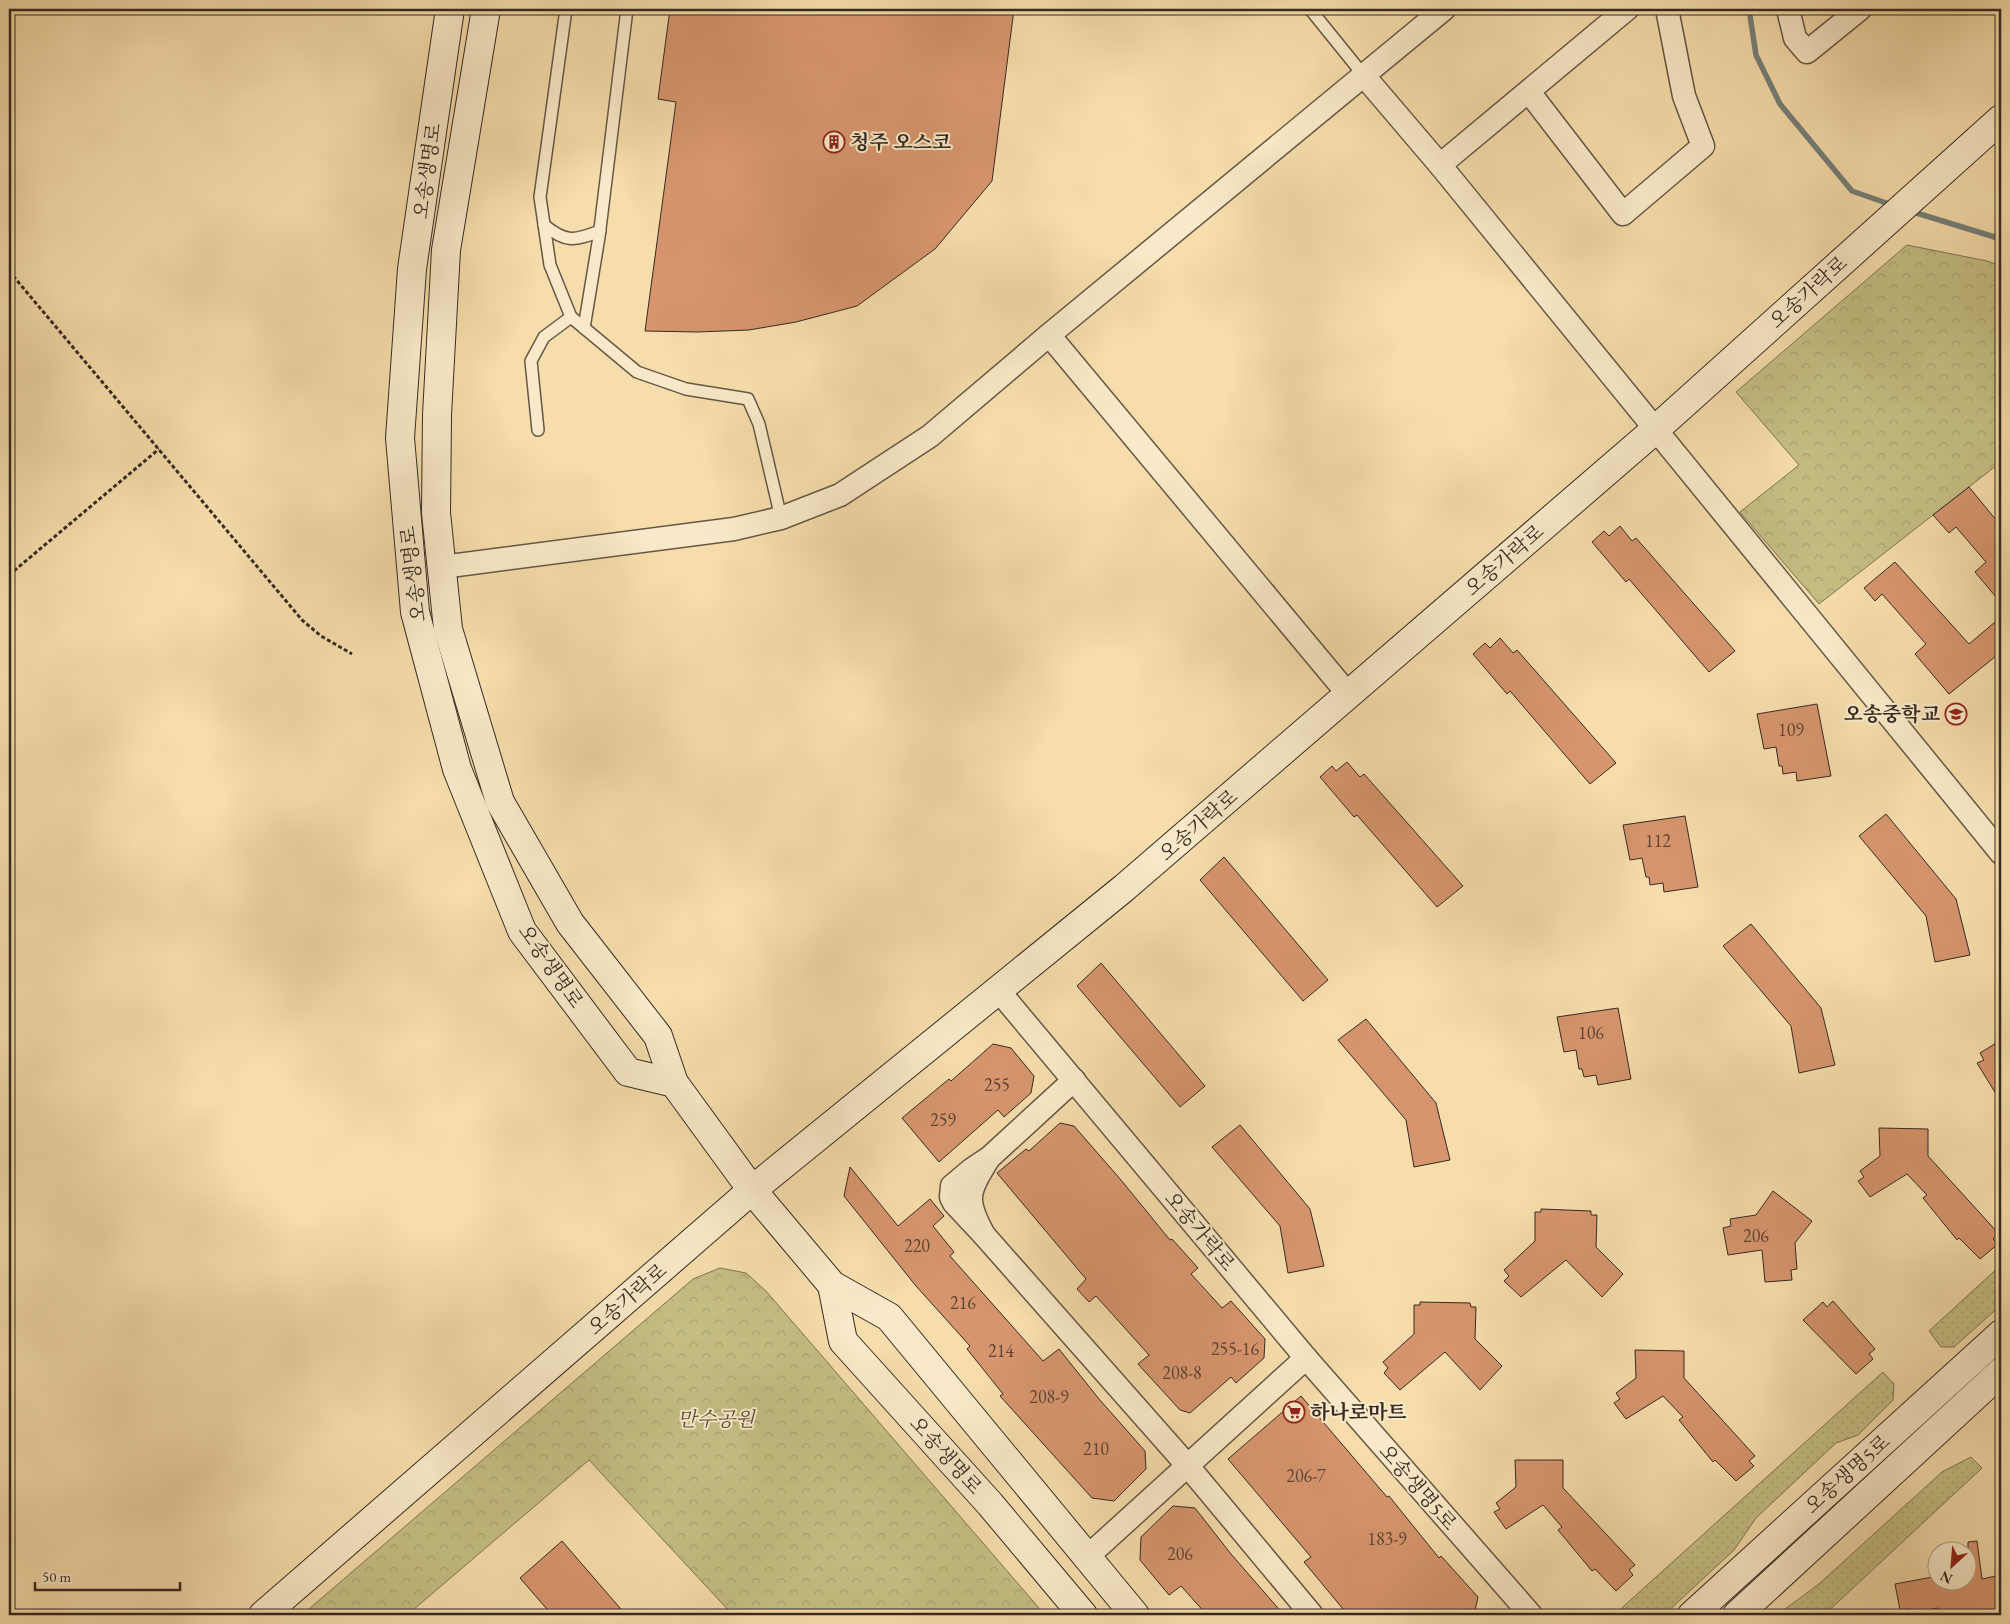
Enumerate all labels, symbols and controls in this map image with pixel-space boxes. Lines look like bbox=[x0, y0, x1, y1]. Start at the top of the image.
street label: 오송생명로 bbox=[407, 121, 447, 221]
place label: 청주 오스코 bbox=[850, 129, 951, 155]
building icon: 청주 오스코 bbox=[822, 130, 846, 154]
street label: 오송가락로 bbox=[1763, 250, 1853, 334]
street label: 오송가락로 bbox=[1459, 518, 1549, 602]
street label: 오송생명로 bbox=[394, 524, 432, 624]
place label: 오송중학교 bbox=[1843, 701, 1941, 727]
school or university icon: 오송중학교 bbox=[1944, 702, 1968, 726]
house number: 109 bbox=[1778, 718, 1804, 741]
street label: 오송가락로 bbox=[1153, 783, 1243, 867]
house number: 112 bbox=[1645, 829, 1671, 852]
street label: 오송생명로 bbox=[513, 919, 589, 1013]
house number: 106 bbox=[1578, 1021, 1604, 1044]
house number: 255 bbox=[984, 1073, 1010, 1096]
house number: 259 bbox=[930, 1108, 956, 1131]
street label: 오송가락로 bbox=[1159, 1186, 1241, 1276]
house number: 206 bbox=[1743, 1224, 1769, 1247]
house number: 220 bbox=[904, 1234, 930, 1257]
street label: 오송가락로 bbox=[582, 1257, 672, 1341]
house number: 216 bbox=[950, 1291, 976, 1314]
house number: 255-16 bbox=[1211, 1337, 1259, 1360]
house number: 214 bbox=[988, 1339, 1014, 1362]
house number: 208-8 bbox=[1162, 1361, 1202, 1384]
house number: 208-9 bbox=[1029, 1385, 1069, 1408]
place label: 하나로마트 bbox=[1310, 1399, 1407, 1425]
supermarket icon: 하나로마트 bbox=[1282, 1400, 1306, 1424]
park label: 만수공원 bbox=[677, 1406, 756, 1432]
street label: 오송생명로 bbox=[904, 1410, 988, 1500]
street label: 오송생명5로 bbox=[1799, 1429, 1895, 1519]
house number: 210 bbox=[1083, 1437, 1109, 1460]
street label: 오송생명5로 bbox=[1373, 1438, 1463, 1536]
house number: 206-7 bbox=[1286, 1464, 1326, 1487]
house number: 183-9 bbox=[1367, 1527, 1407, 1550]
house number: 206 bbox=[1167, 1542, 1193, 1565]
north arrow bbox=[1928, 1542, 1978, 1592]
scale bar bbox=[35, 1559, 180, 1591]
text: 50 m bbox=[42, 1567, 71, 1586]
text: N bbox=[1937, 1567, 1955, 1588]

